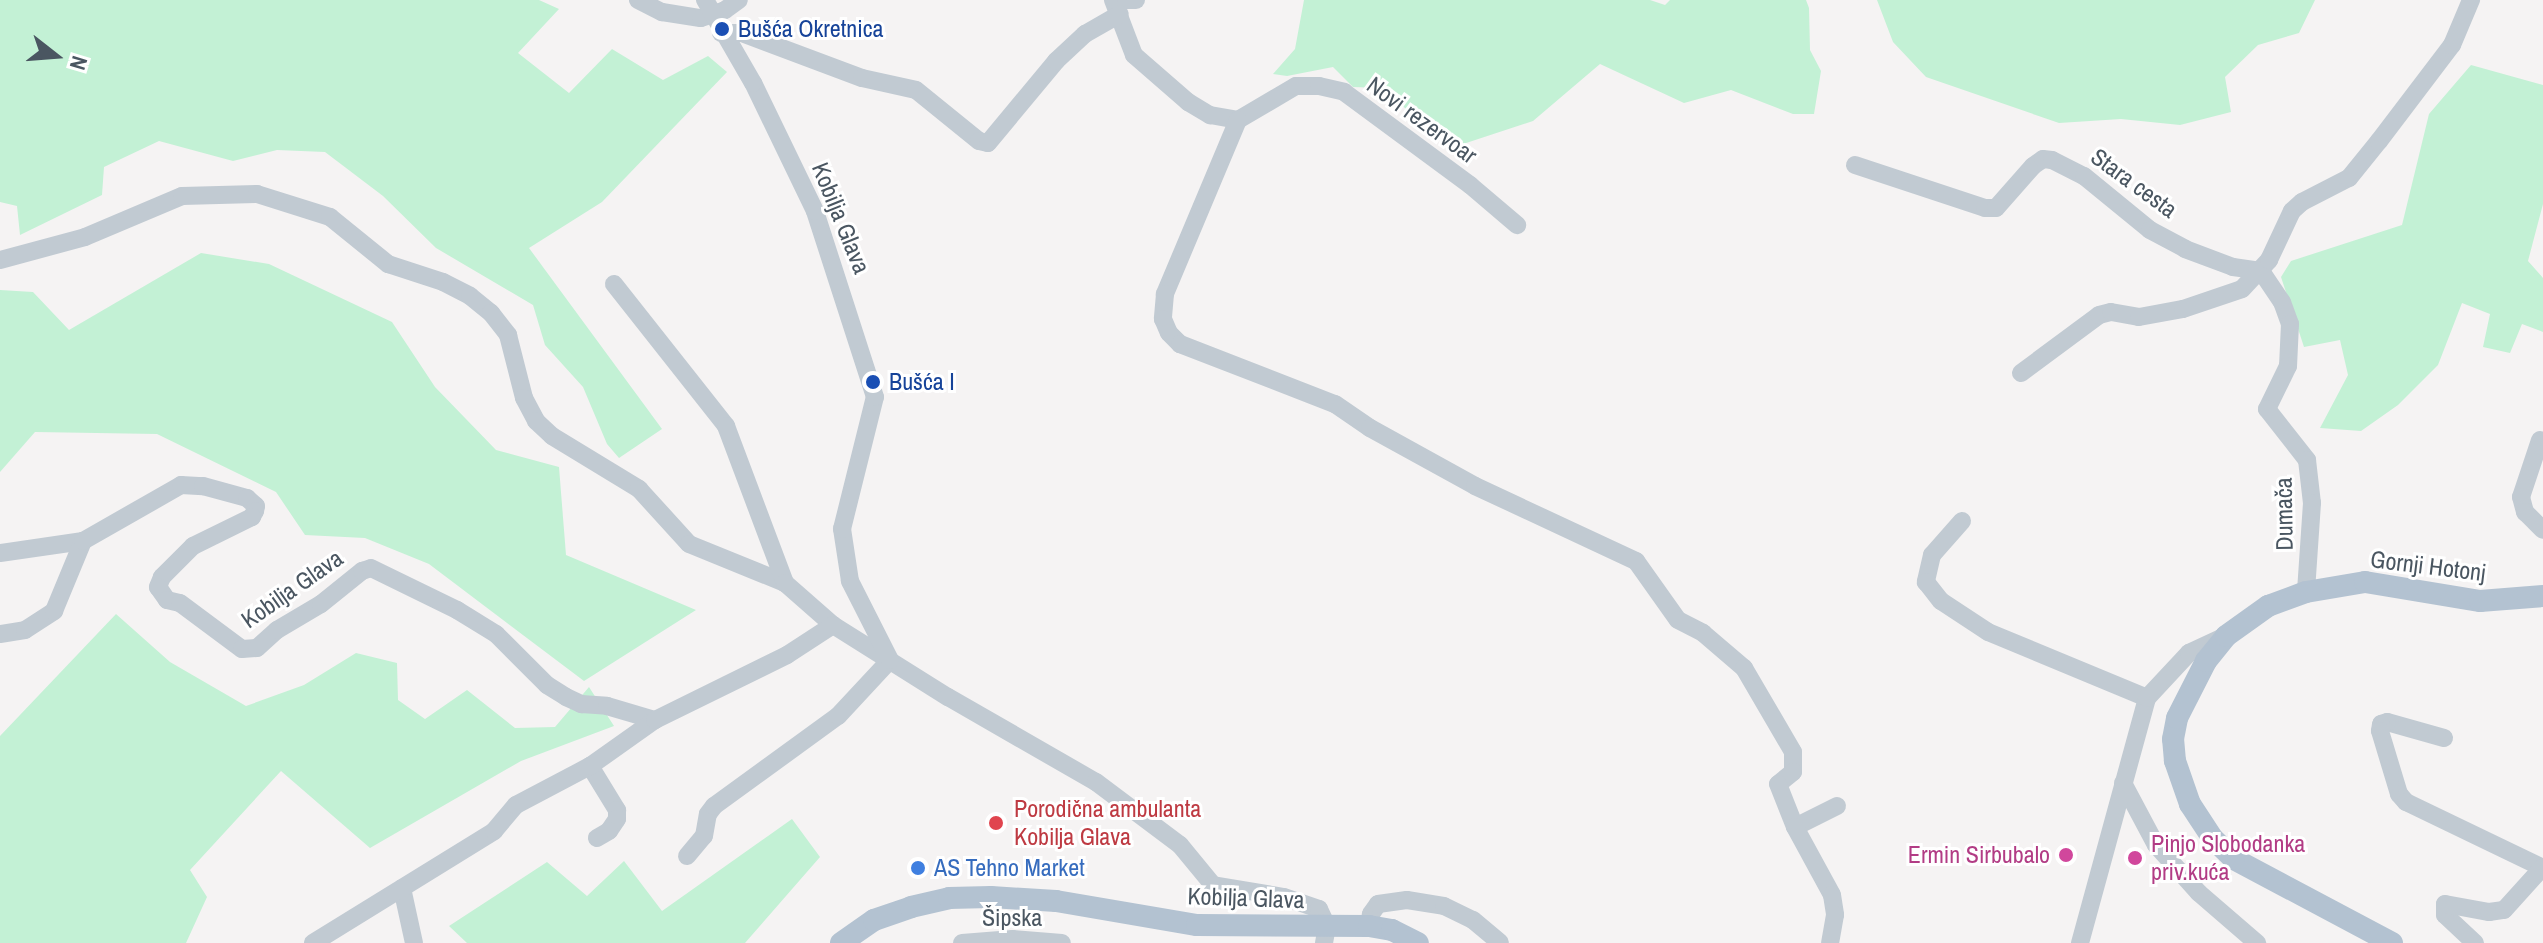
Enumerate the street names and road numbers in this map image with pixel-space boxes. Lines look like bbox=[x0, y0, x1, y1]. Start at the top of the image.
street label: Novi rezervoar bbox=[1361, 70, 1483, 170]
street label: Stara cesta bbox=[2085, 142, 2183, 224]
street label: Kobilja Glava bbox=[806, 158, 876, 278]
street label: Dumača bbox=[2269, 477, 2299, 551]
street label: Kobilja Glava bbox=[236, 544, 348, 634]
street label: Gornji Hotonj bbox=[2369, 545, 2487, 587]
street label: Kobilja Glava bbox=[1187, 882, 1305, 914]
street label: Šipska bbox=[982, 904, 1042, 932]

